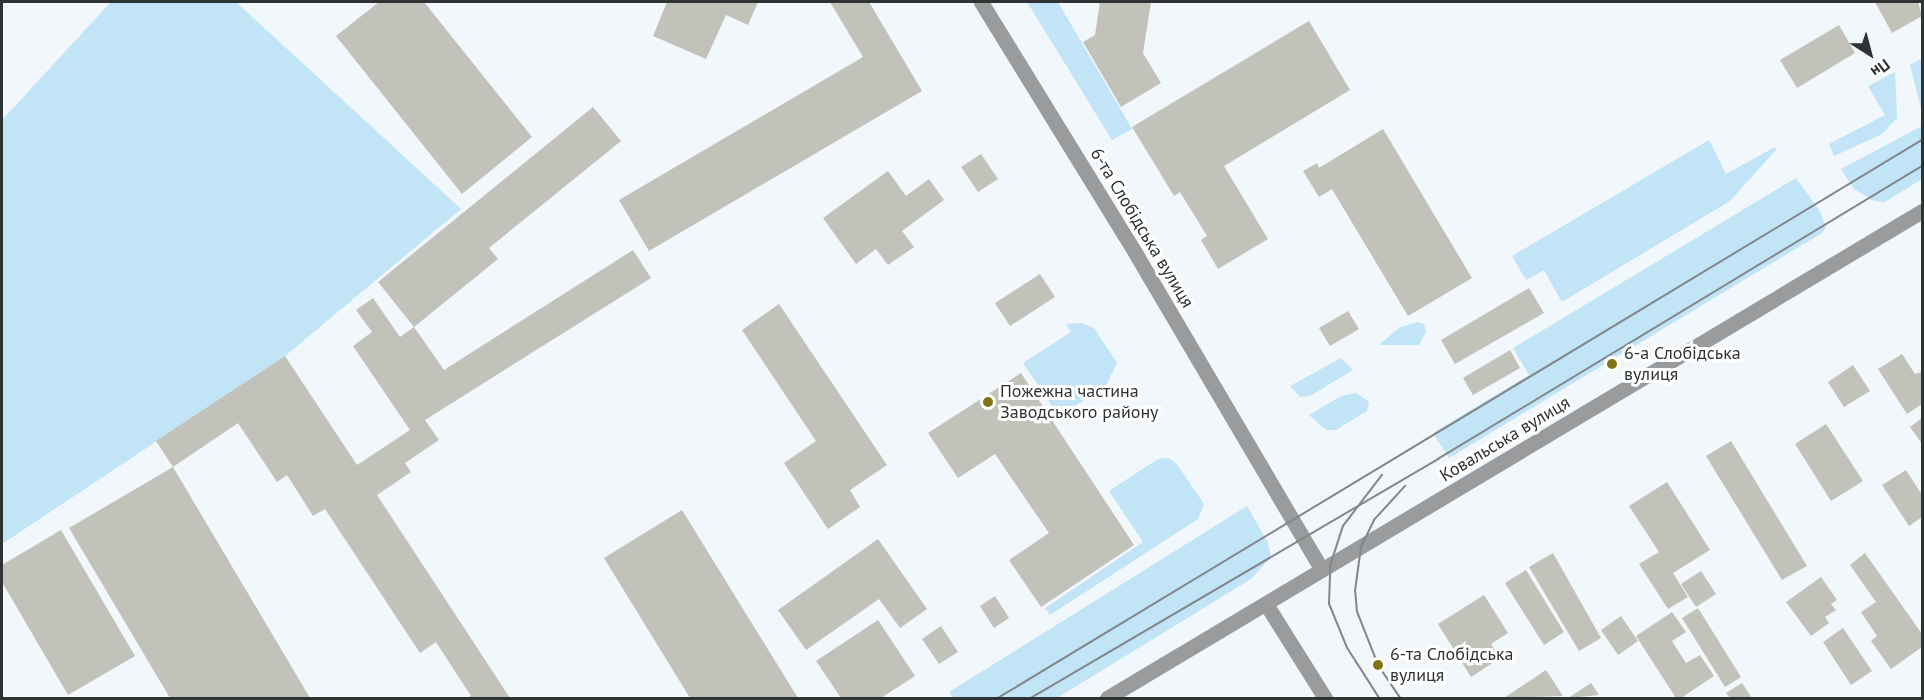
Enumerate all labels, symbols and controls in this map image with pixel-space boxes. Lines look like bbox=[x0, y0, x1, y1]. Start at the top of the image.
north arrow bbox=[1840, 24, 1900, 84]
text: Пн bbox=[1867, 55, 1894, 82]
street label: 6-та Слобідська вулиця bbox=[1086, 144, 1198, 312]
place label: 6-а Слобідська вулиця bbox=[1624, 343, 1741, 386]
marker: 6-а Слобідська вулиця bbox=[1605, 357, 1619, 371]
place label: Пожежна частина Заводського району bbox=[1000, 381, 1159, 424]
street label: Ковальська вулиця bbox=[1436, 392, 1574, 486]
marker: Пожежна частина Заводського району bbox=[981, 395, 995, 409]
place label: 6-та Слобідська вулиця bbox=[1390, 644, 1513, 686]
marker: 6-та Слобідська вулиця bbox=[1371, 658, 1385, 672]

